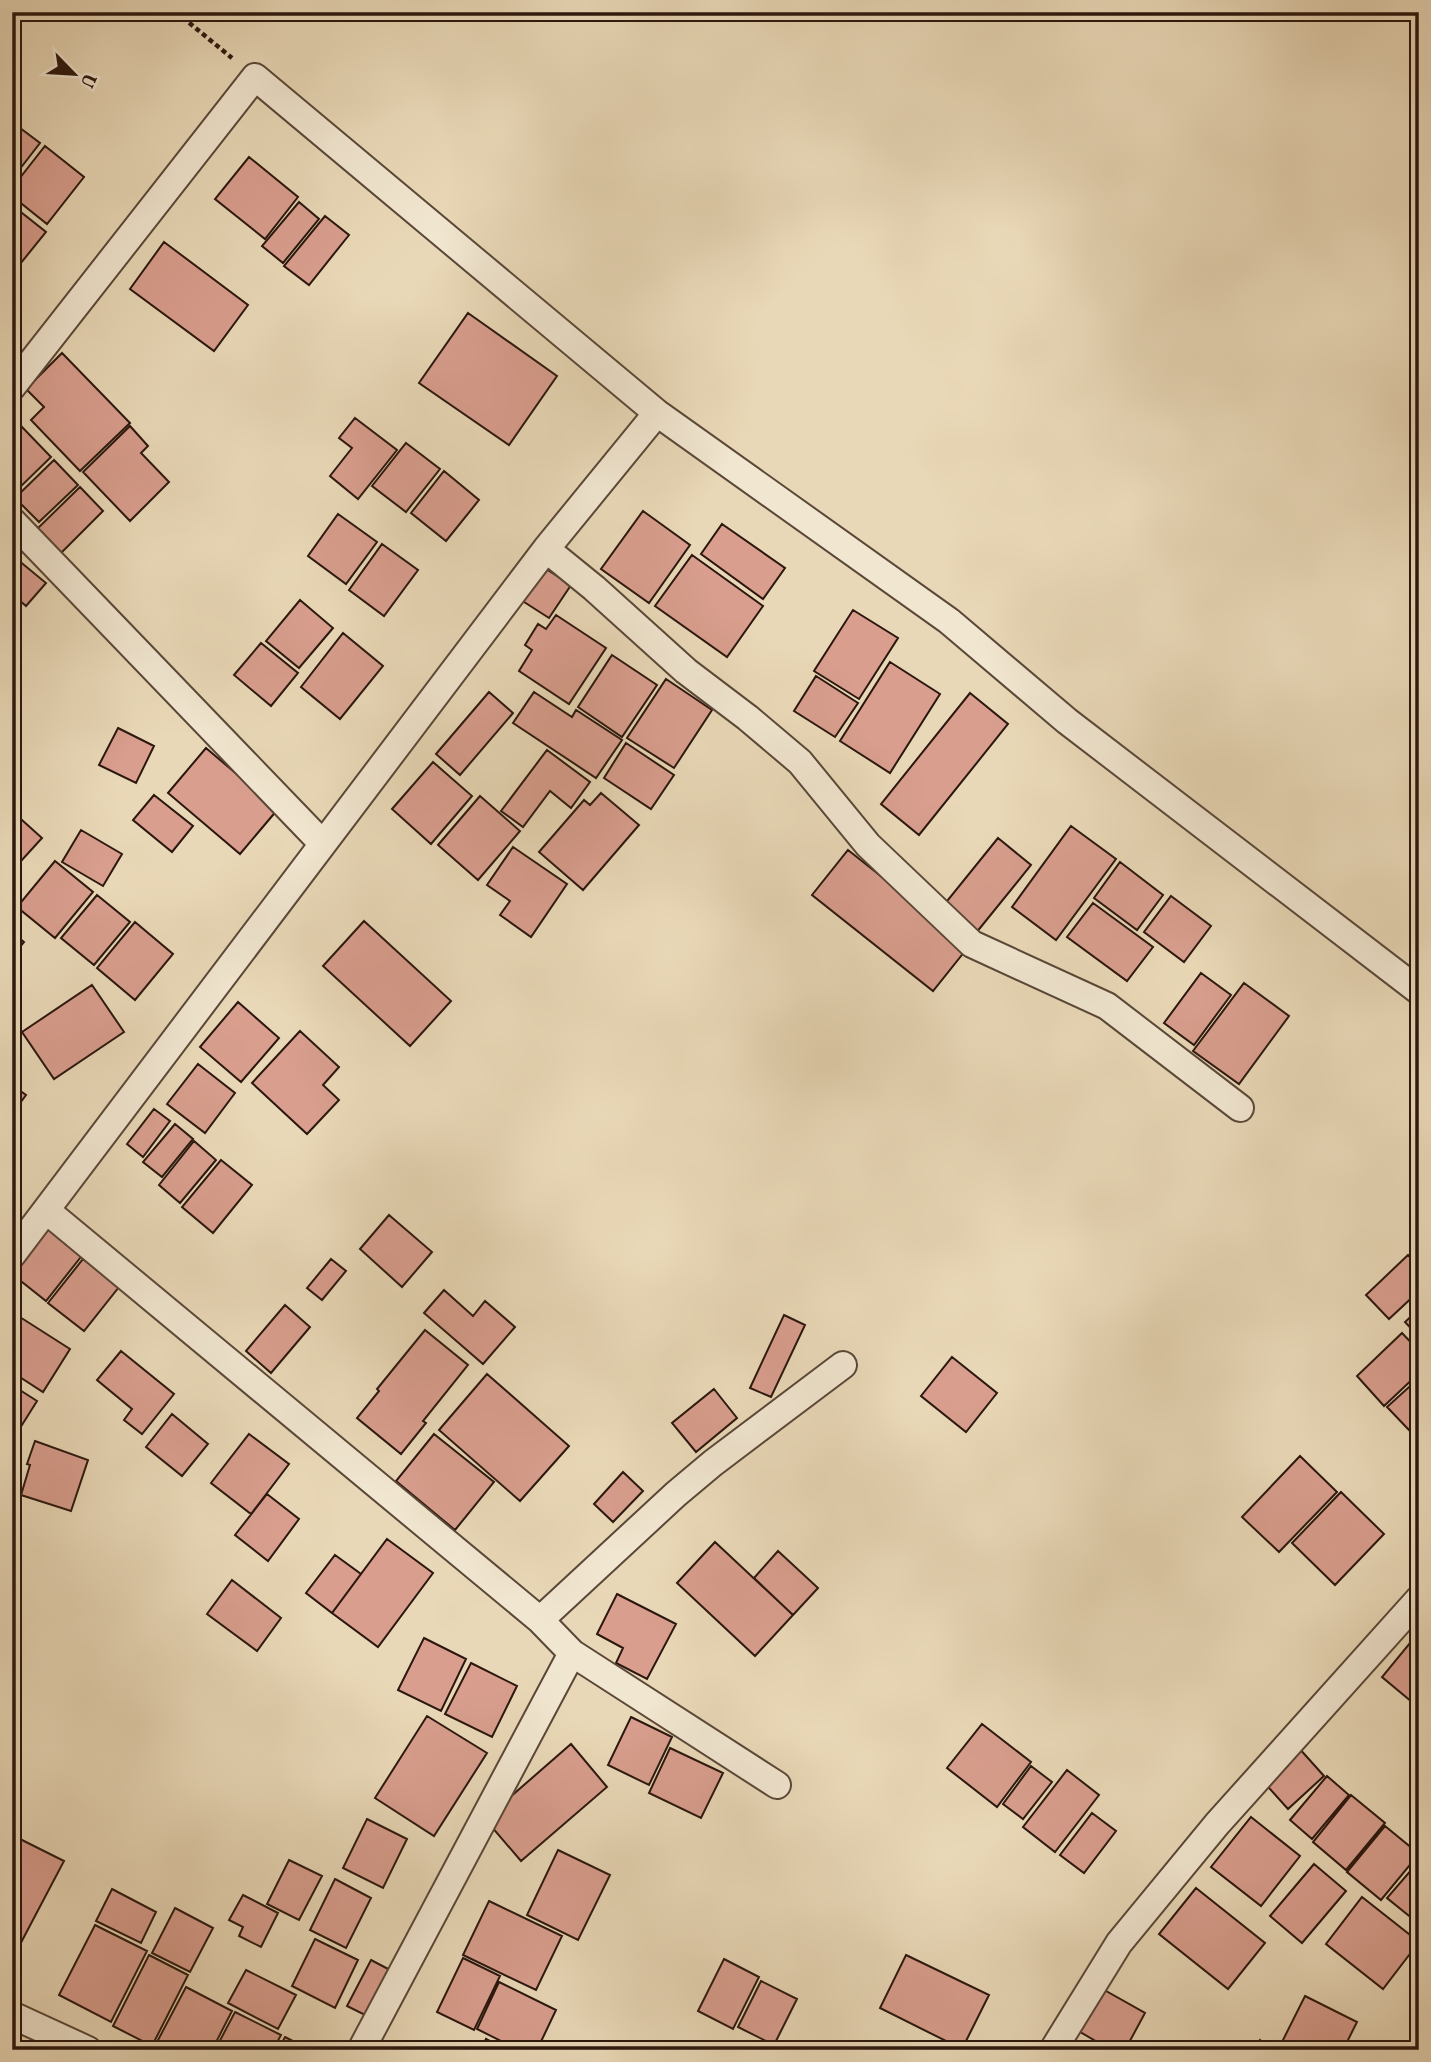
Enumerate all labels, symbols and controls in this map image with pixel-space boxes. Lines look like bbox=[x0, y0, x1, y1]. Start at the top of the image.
north arrow bbox=[38, 38, 108, 108]
text: U bbox=[73, 69, 102, 92]

